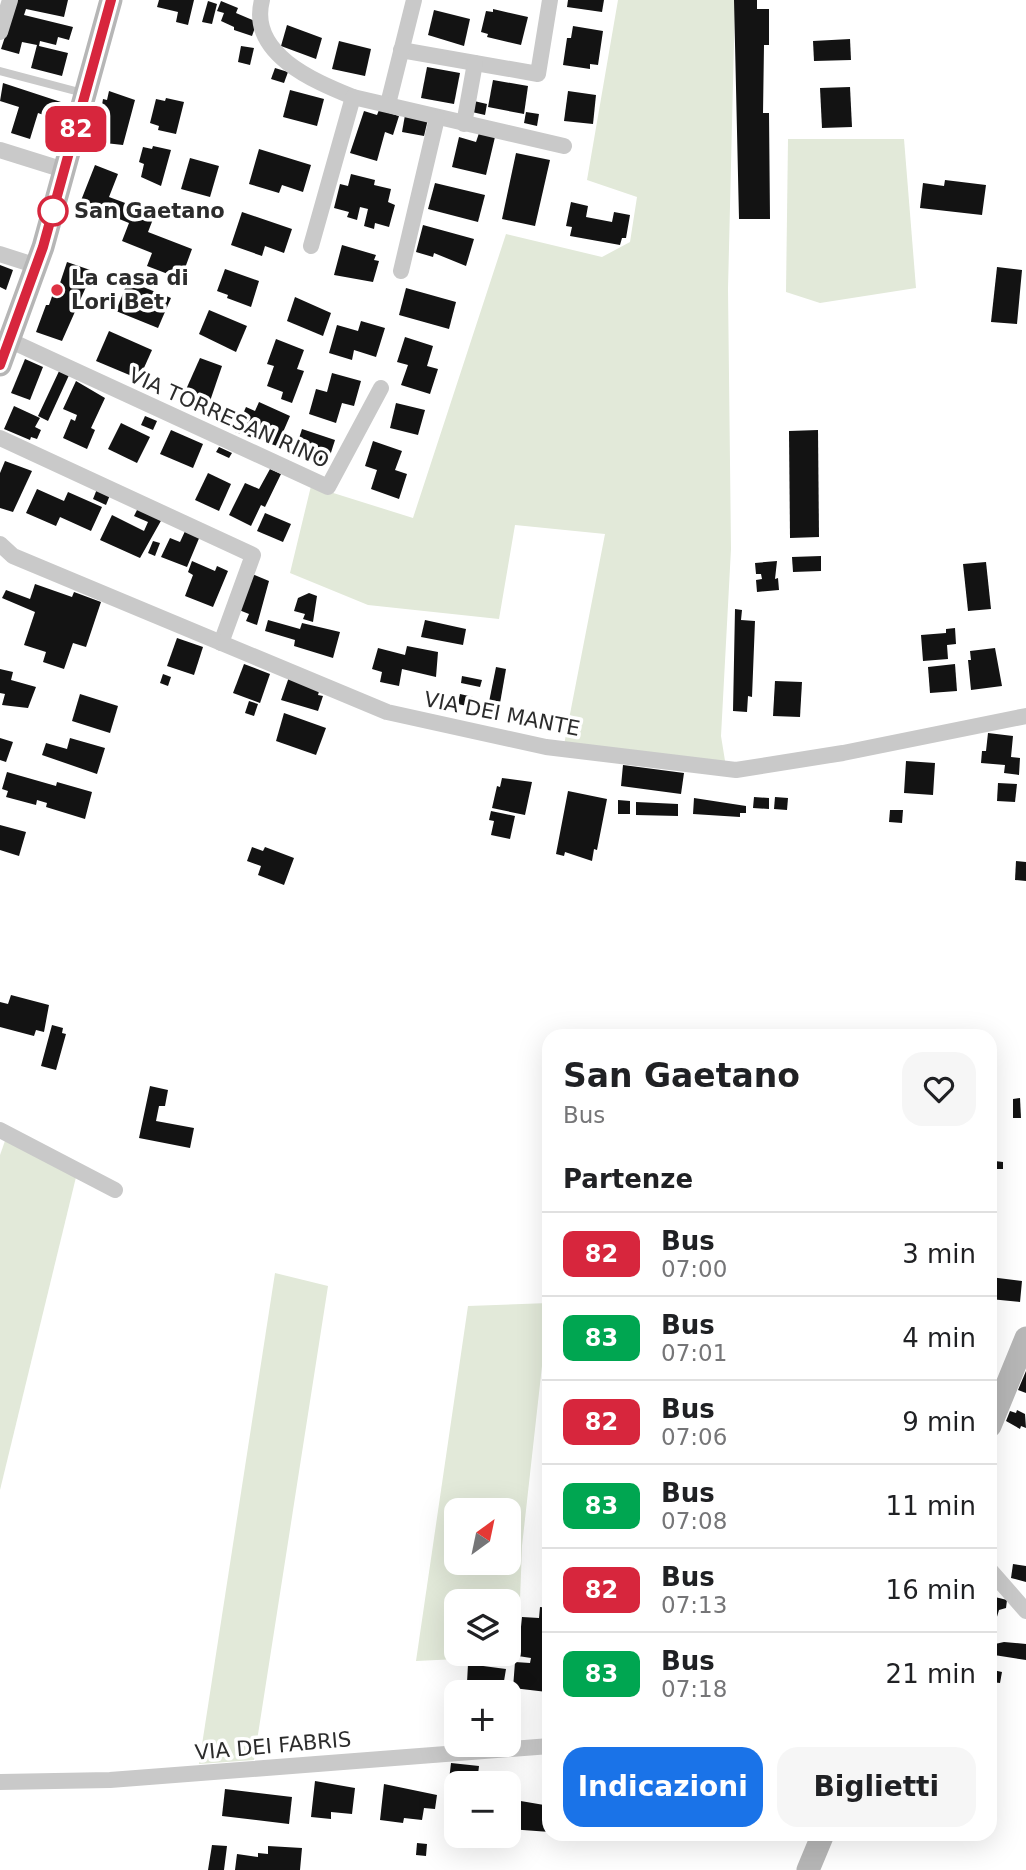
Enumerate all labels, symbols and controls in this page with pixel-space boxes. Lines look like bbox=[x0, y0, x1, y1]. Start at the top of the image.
line badge: 82 bbox=[44, 106, 108, 152]
text: 82 bbox=[59, 115, 93, 143]
marker: San Gaetano bbox=[38, 196, 68, 226]
place label: San Gaetano bbox=[74, 199, 225, 223]
place label: La casa di Lori Bet bbox=[71, 266, 189, 314]
marker: La casa di Lori Bet bbox=[49, 282, 65, 298]
street label: VIA TORRESAN RINO bbox=[125, 363, 333, 473]
street label: VIA DEI MANTE bbox=[422, 687, 582, 741]
button: heart bbox=[902, 1052, 976, 1126]
text: San Gaetano bbox=[563, 1056, 800, 1095]
text: Bus bbox=[563, 1102, 605, 1128]
text: Partenze bbox=[563, 1164, 693, 1194]
text: Bus bbox=[661, 1226, 715, 1256]
text: 3 min bbox=[902, 1239, 976, 1269]
text: 82 bbox=[585, 1240, 618, 1268]
text: 07:00 bbox=[661, 1256, 727, 1282]
text: Bus bbox=[661, 1310, 715, 1340]
text: 4 min bbox=[902, 1323, 976, 1353]
text: 83 bbox=[585, 1324, 618, 1352]
text: 07:01 bbox=[661, 1340, 727, 1366]
text: Bus bbox=[661, 1394, 715, 1424]
text: 9 min bbox=[902, 1407, 976, 1437]
text: 82 bbox=[585, 1408, 618, 1436]
text: 07:06 bbox=[661, 1424, 727, 1450]
text: Bus bbox=[661, 1478, 715, 1508]
text: 11 min bbox=[886, 1491, 976, 1521]
text: 83 bbox=[585, 1492, 618, 1520]
north arrow bbox=[444, 1498, 522, 1575]
map controls bbox=[444, 1498, 521, 1848]
text: 07:08 bbox=[661, 1508, 727, 1534]
text: Bus bbox=[661, 1562, 715, 1592]
text: 16 min bbox=[886, 1575, 976, 1605]
text: 82 bbox=[585, 1576, 618, 1604]
button: layers bbox=[444, 1589, 521, 1666]
text: 07:13 bbox=[661, 1592, 727, 1618]
text: Bus bbox=[661, 1646, 715, 1676]
text: 21 min bbox=[886, 1659, 976, 1689]
text: 83 bbox=[585, 1660, 618, 1688]
text: 07:18 bbox=[661, 1676, 727, 1702]
button: + bbox=[444, 1680, 521, 1757]
street label: VIA DEI FABRIS bbox=[194, 1727, 352, 1765]
button: Indicazioni bbox=[563, 1747, 763, 1827]
button: Biglietti bbox=[777, 1747, 976, 1827]
button: − bbox=[444, 1771, 521, 1848]

